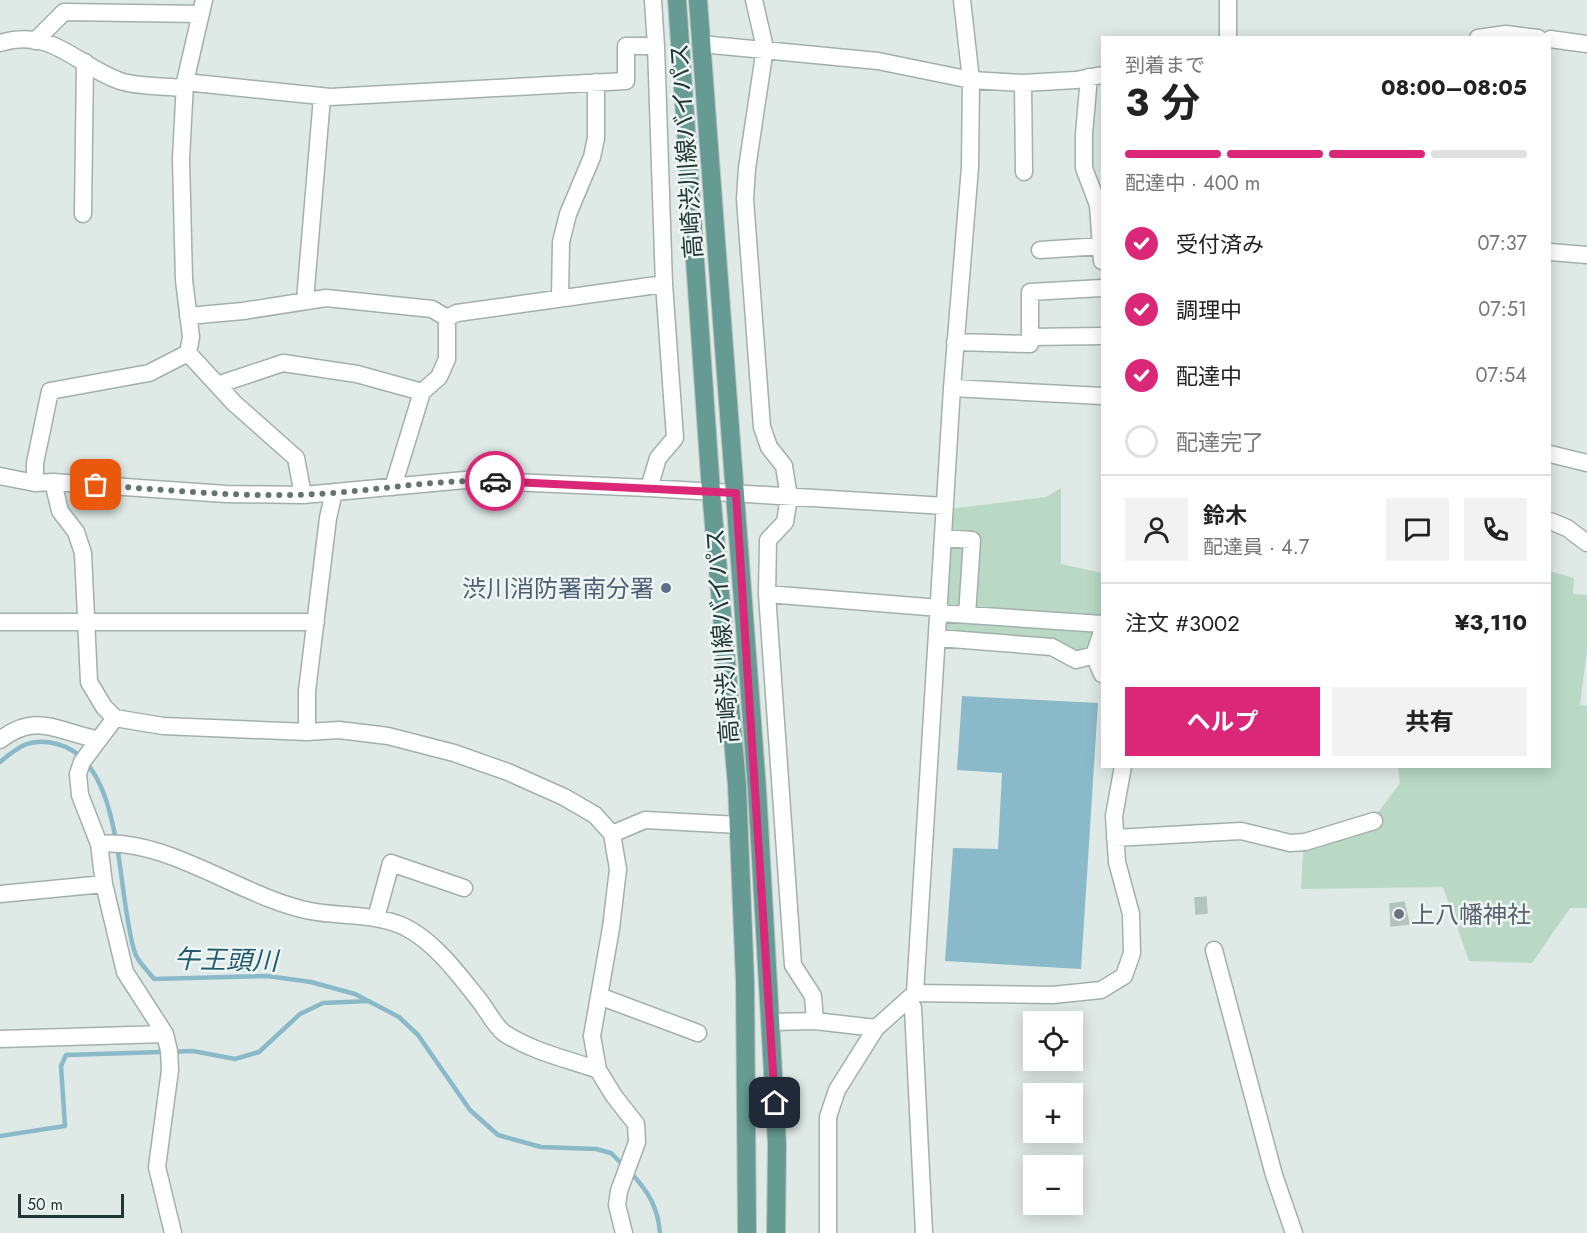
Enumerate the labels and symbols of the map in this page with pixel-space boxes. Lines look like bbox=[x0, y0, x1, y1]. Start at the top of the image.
street label: 高崎渋川線バイパス bbox=[661, 42, 711, 260]
courier bbox=[465, 451, 525, 511]
pin bbox=[70, 459, 121, 510]
street label: 高崎渋川線バイパス bbox=[697, 527, 747, 745]
place label: 渋川消防署南分署 bbox=[462, 571, 654, 606]
marker: 渋川消防署南分署 bbox=[659, 581, 673, 595]
place label: 上八幡神社 bbox=[1411, 897, 1531, 932]
marker: 上八幡神社 bbox=[1392, 907, 1406, 921]
water label: 午王頭川 bbox=[174, 940, 281, 980]
pin bbox=[749, 1077, 800, 1128]
scale bar bbox=[18, 1191, 124, 1218]

